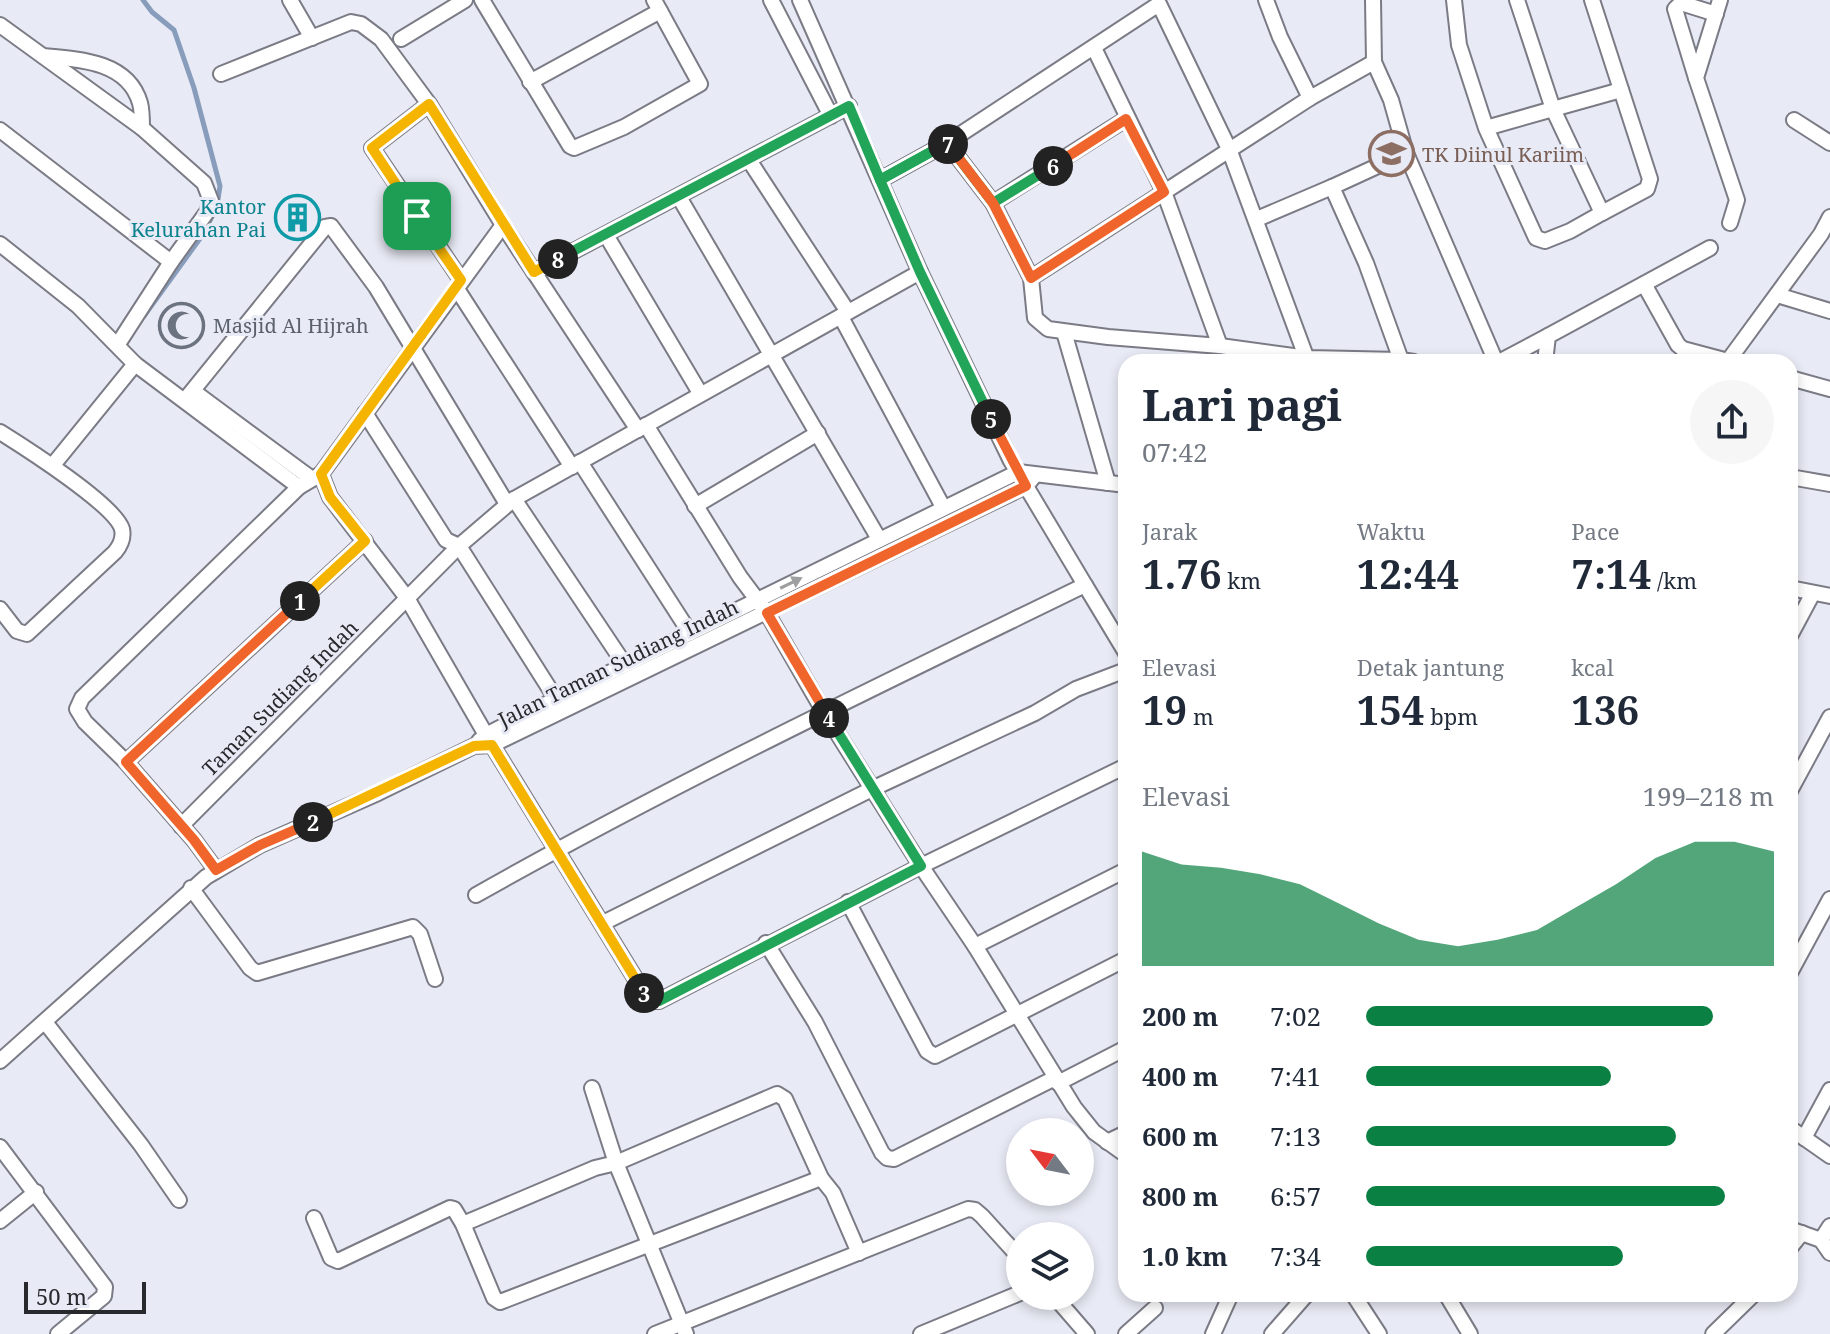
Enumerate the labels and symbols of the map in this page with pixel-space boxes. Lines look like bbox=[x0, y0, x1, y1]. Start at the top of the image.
pin: 7 bbox=[928, 124, 968, 164]
school or university icon: TK Diinul Kariim bbox=[1367, 130, 1415, 178]
place label: TK Diinul Kariim bbox=[1422, 141, 1584, 168]
pin: 6 bbox=[1033, 146, 1073, 186]
pin bbox=[383, 182, 451, 250]
place label: Kantor Kelurahan Pai bbox=[131, 193, 267, 243]
building icon: Kantor Kelurahan Pai bbox=[273, 194, 321, 242]
pin: 8 bbox=[538, 239, 578, 279]
mosque icon: Masjid Al Hijrah bbox=[158, 301, 206, 349]
place label: Masjid Al Hijrah bbox=[213, 312, 369, 339]
pin: 5 bbox=[971, 399, 1011, 439]
one-way arrow bbox=[780, 576, 803, 589]
pin: 1 bbox=[280, 581, 320, 621]
street label: Jalan Taman Sudiang Indah bbox=[493, 593, 743, 733]
street label: Taman Sudiang Indah bbox=[196, 614, 364, 782]
pin: 4 bbox=[809, 698, 849, 738]
pin: 2 bbox=[293, 802, 333, 842]
pin: 3 bbox=[624, 973, 664, 1013]
north arrow bbox=[1006, 1118, 1094, 1206]
scale bar bbox=[24, 1278, 146, 1314]

